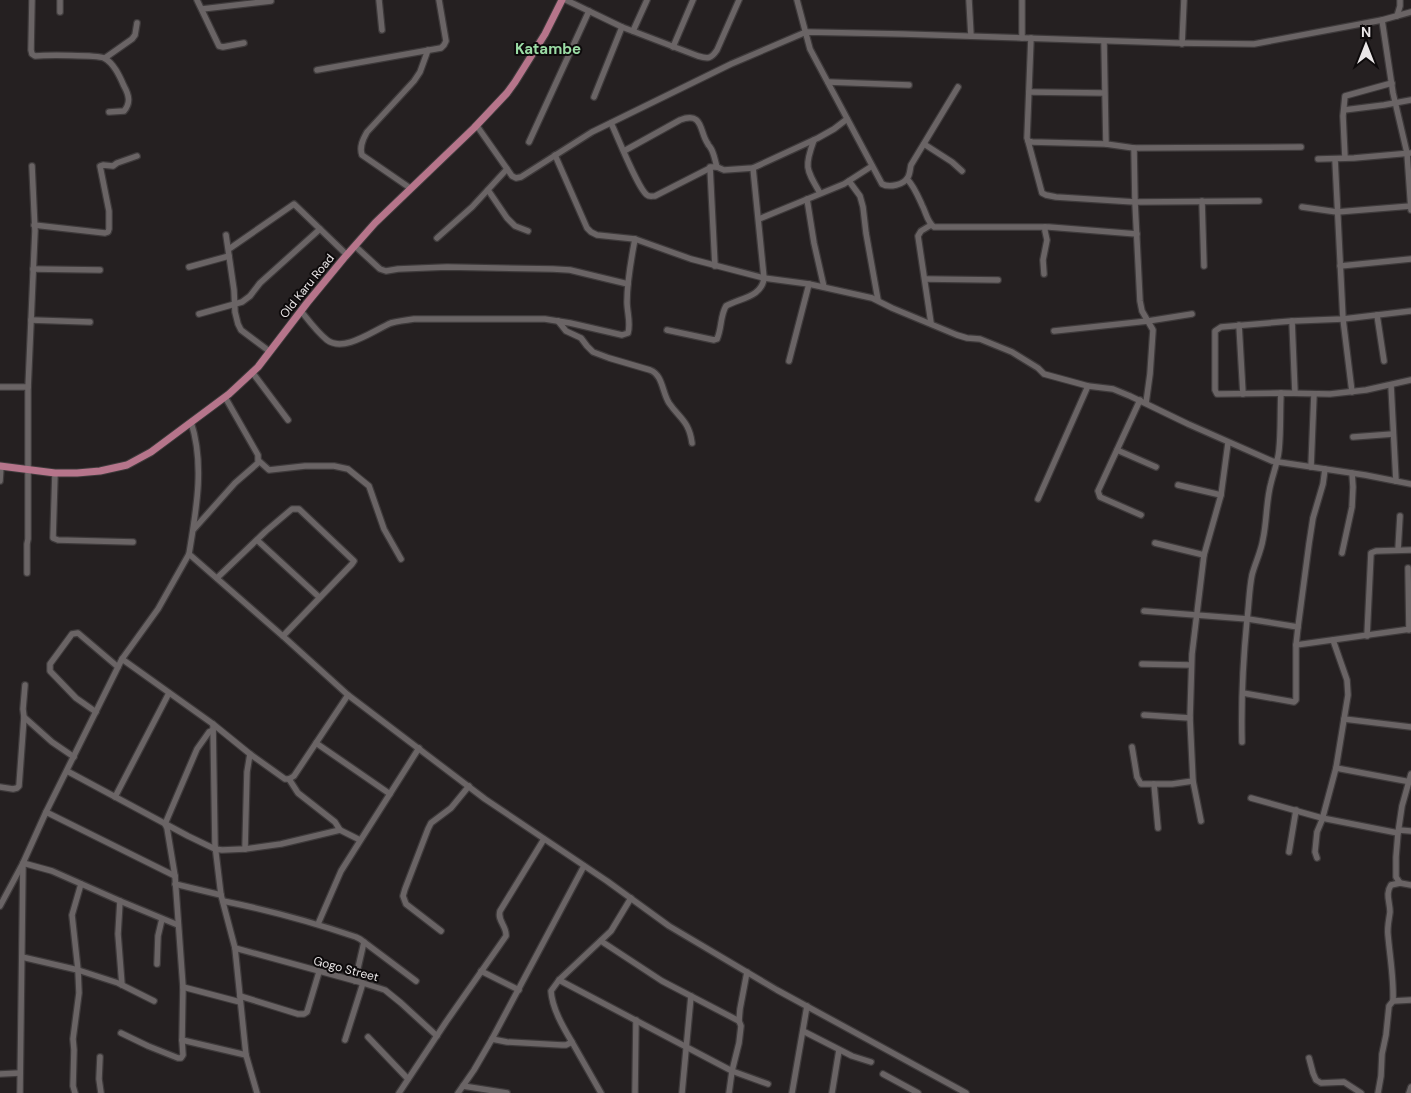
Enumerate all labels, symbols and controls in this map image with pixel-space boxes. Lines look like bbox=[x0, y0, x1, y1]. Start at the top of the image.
north arrow bbox=[1341, 20, 1391, 70]
text: N bbox=[1361, 23, 1371, 41]
district label: Katambe bbox=[515, 39, 581, 59]
street label: Old Karu Road bbox=[276, 250, 338, 322]
street label: Gogo Street bbox=[312, 953, 381, 985]

